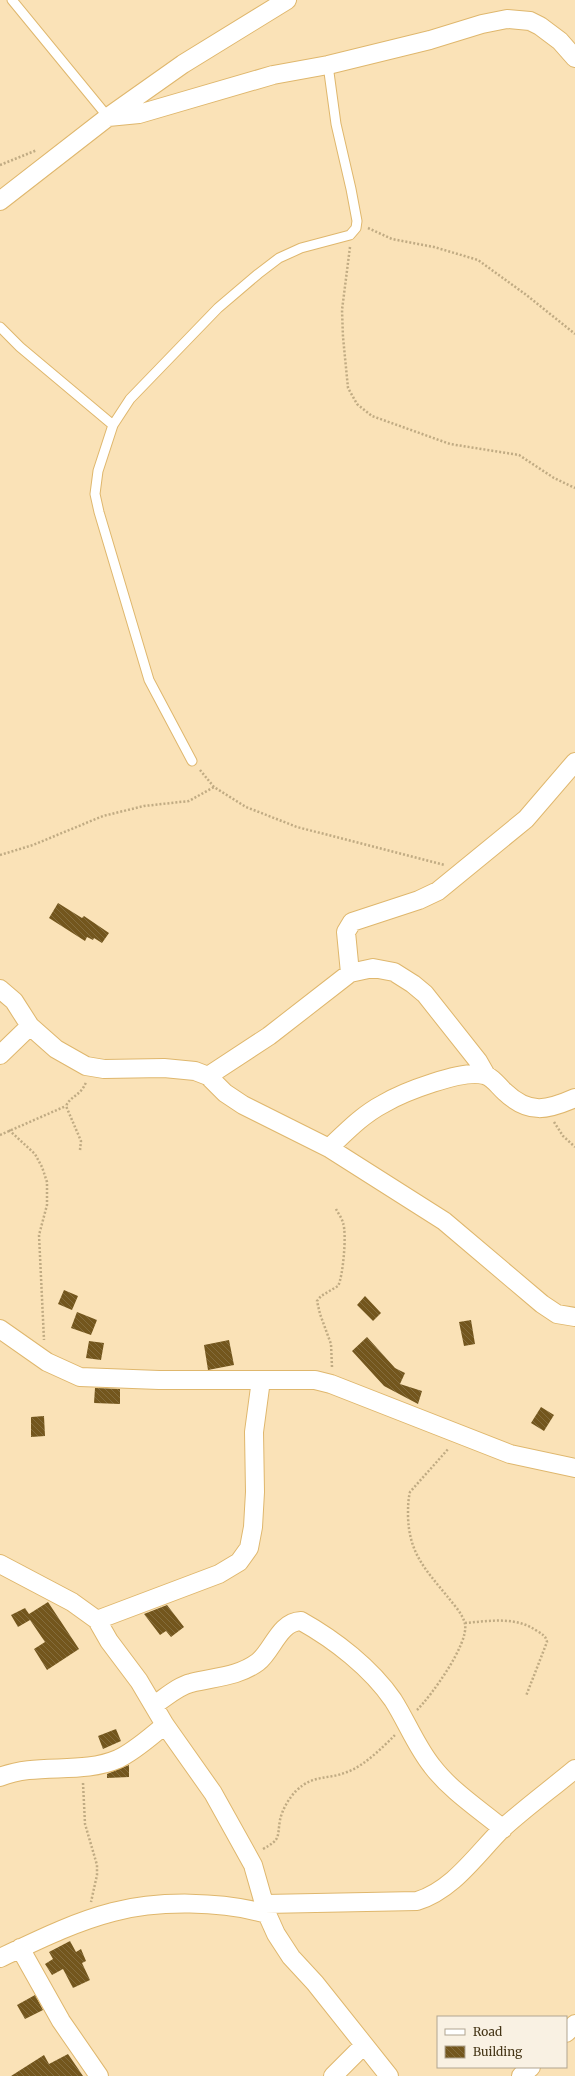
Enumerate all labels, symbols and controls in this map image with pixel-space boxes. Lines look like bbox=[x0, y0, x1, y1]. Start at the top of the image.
legend bbox=[437, 2016, 567, 2068]
text: Road bbox=[473, 2024, 502, 2039]
text: Building bbox=[473, 2044, 523, 2059]

